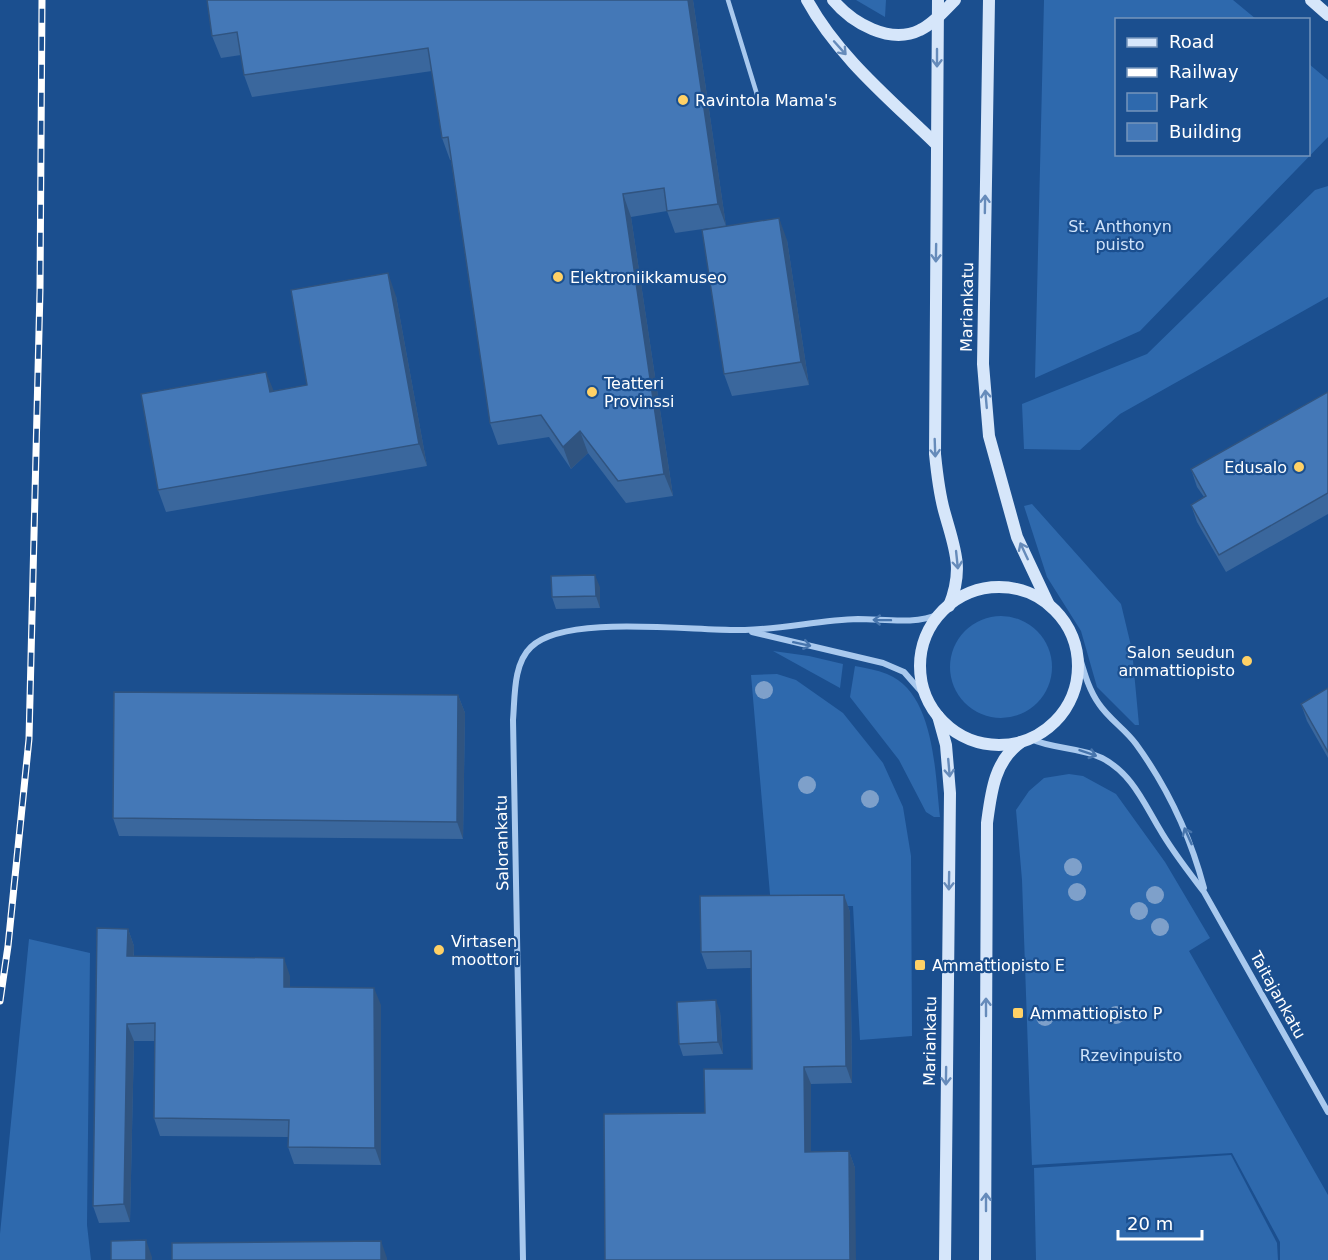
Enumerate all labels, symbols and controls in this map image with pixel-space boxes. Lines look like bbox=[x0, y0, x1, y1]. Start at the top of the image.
legend bbox=[1115, 18, 1310, 156]
text: Road bbox=[1169, 31, 1214, 52]
one-way arrow bbox=[833, 40, 847, 55]
one-way arrow bbox=[931, 48, 943, 68]
text: Railway bbox=[1169, 61, 1239, 82]
place label: Ravintola Mama's bbox=[695, 91, 837, 110]
text: Park bbox=[1169, 91, 1208, 112]
marker: Ravintola Mama's bbox=[676, 93, 690, 107]
text: Building bbox=[1169, 121, 1242, 142]
one-way arrow bbox=[980, 194, 991, 214]
park label: St. Anthonyn puisto bbox=[1068, 217, 1172, 254]
one-way arrow bbox=[930, 243, 941, 263]
street label: Mariankatu bbox=[957, 262, 977, 352]
place label: Elektroniikkamuseo bbox=[570, 268, 727, 287]
marker: Elektroniikkamuseo bbox=[551, 270, 565, 284]
place label: Teatteri Provinssi bbox=[603, 374, 675, 411]
marker: Teatteri Provinssi bbox=[585, 385, 599, 399]
one-way arrow bbox=[980, 389, 991, 409]
one-way arrow bbox=[929, 438, 941, 458]
place label: Edusalo bbox=[1224, 458, 1287, 477]
marker: Edusalo bbox=[1292, 460, 1306, 474]
one-way arrow bbox=[1017, 543, 1029, 561]
one-way arrow bbox=[952, 549, 963, 569]
one-way arrow bbox=[872, 614, 892, 625]
one-way arrow bbox=[792, 639, 811, 650]
place label: Salon seudun ammattiopisto bbox=[1118, 643, 1235, 680]
marker: Salon seudun ammattiopisto bbox=[1240, 654, 1254, 668]
one-way arrow bbox=[1078, 748, 1097, 759]
one-way arrow bbox=[943, 758, 954, 778]
street label: Salorankatu bbox=[492, 795, 512, 891]
one-way arrow bbox=[1182, 827, 1193, 845]
one-way arrow bbox=[943, 870, 954, 890]
place label: Virtasen moottori bbox=[451, 932, 520, 969]
marker: Virtasen moottori bbox=[432, 943, 446, 957]
street label: Taitajankatu bbox=[1246, 947, 1310, 1042]
place label: Ammattiopisto E bbox=[932, 956, 1065, 975]
marker: Ammattiopisto E bbox=[913, 958, 927, 972]
street label: Mariankatu bbox=[920, 996, 940, 1086]
one-way arrow bbox=[980, 997, 992, 1017]
place label: Ammattiopisto P bbox=[1030, 1004, 1163, 1023]
marker: Ammattiopisto P bbox=[1011, 1006, 1025, 1020]
park label: Rzevinpuisto bbox=[1080, 1046, 1182, 1065]
one-way arrow bbox=[940, 1065, 951, 1085]
one-way arrow bbox=[980, 1192, 991, 1212]
scale bar bbox=[1118, 1203, 1202, 1241]
text: 20 m bbox=[1127, 1213, 1173, 1234]

